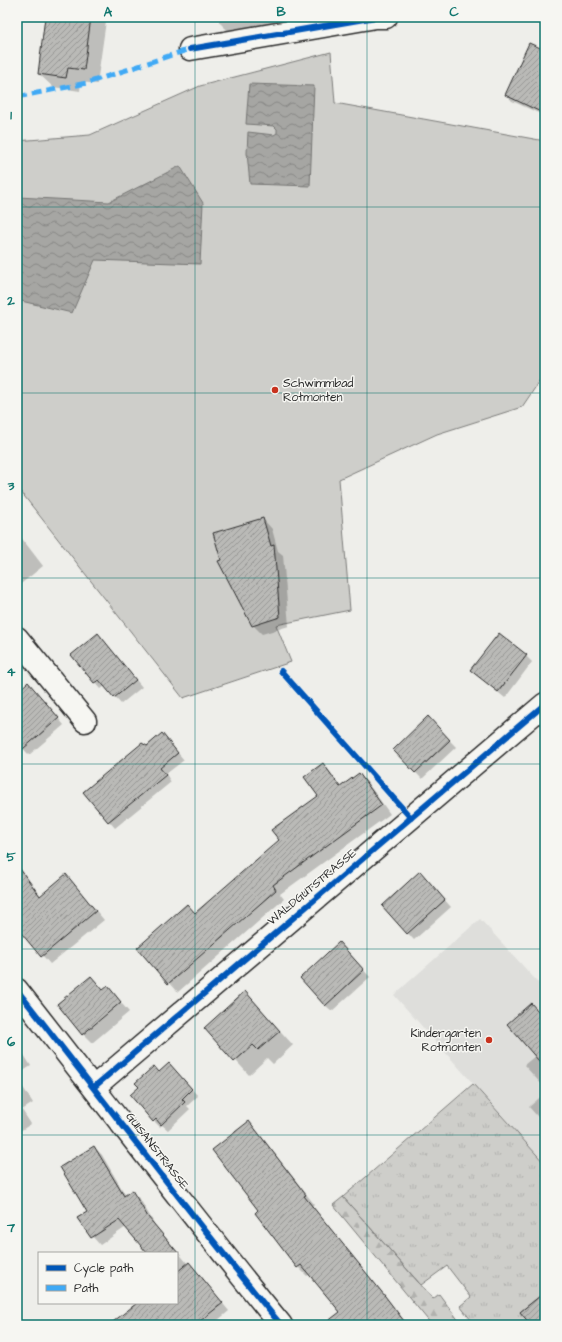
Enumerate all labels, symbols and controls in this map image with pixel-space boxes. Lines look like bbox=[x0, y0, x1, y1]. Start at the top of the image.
text: A bbox=[104, 3, 113, 21]
text: B bbox=[276, 3, 286, 21]
text: C bbox=[449, 3, 459, 21]
text: 1 bbox=[10, 106, 12, 124]
text: 2 bbox=[6, 292, 15, 310]
place label: Schwimmbad Rotmonten bbox=[283, 375, 353, 406]
marker: Schwimmbad Rotmonten bbox=[270, 385, 280, 395]
text: 3 bbox=[7, 477, 15, 495]
text: 4 bbox=[7, 663, 16, 681]
street label: WALDGUTSTRASSE bbox=[264, 845, 360, 929]
text: 5 bbox=[6, 848, 16, 866]
place label: Kindergarten Rotmonten bbox=[410, 1025, 481, 1056]
text: 6 bbox=[7, 1033, 16, 1051]
marker: Kindergarten Rotmonten bbox=[484, 1035, 494, 1045]
street label: GUISANSTRASSE bbox=[121, 1109, 193, 1193]
text: 7 bbox=[6, 1219, 16, 1237]
legend bbox=[38, 1252, 178, 1304]
text: Cycle path bbox=[74, 1260, 133, 1278]
text: Path bbox=[74, 1280, 99, 1297]

